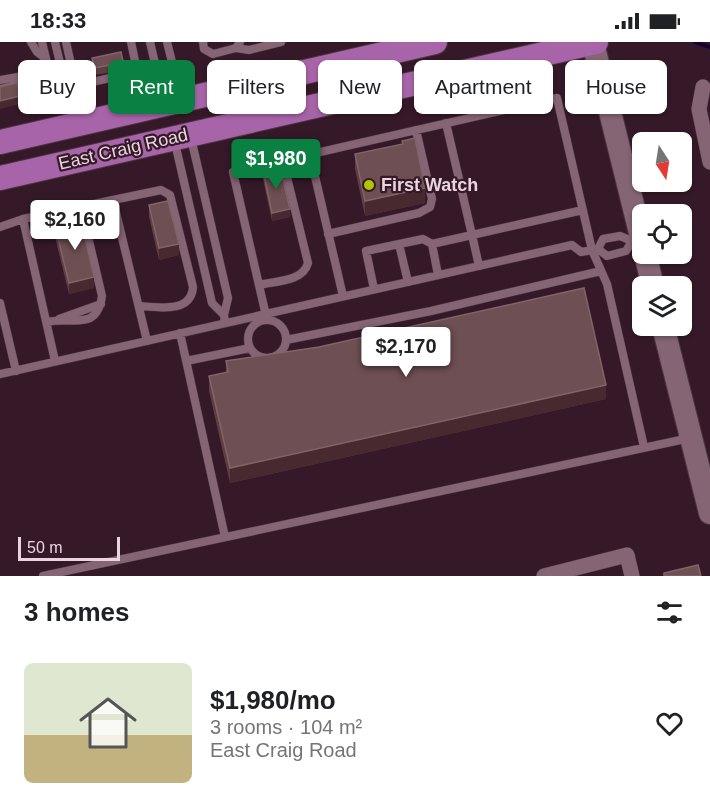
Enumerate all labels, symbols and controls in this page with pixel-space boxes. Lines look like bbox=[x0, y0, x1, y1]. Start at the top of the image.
text: 18:33 bbox=[30, 8, 86, 33]
chip: Buy bbox=[18, 60, 96, 114]
chip: Rent bbox=[108, 60, 195, 114]
chip: Filters bbox=[207, 60, 306, 114]
chip: New bbox=[318, 60, 402, 114]
chip: Apartment bbox=[414, 60, 553, 114]
chip: House bbox=[565, 60, 667, 114]
street label: East Craig Road bbox=[56, 124, 190, 174]
north arrow bbox=[632, 132, 692, 192]
map controls bbox=[632, 132, 692, 336]
pin: $1,980 bbox=[227, 139, 325, 190]
text: $1,980 bbox=[245, 147, 307, 169]
place label: First Watch bbox=[381, 175, 478, 195]
marker: First Watch bbox=[362, 178, 376, 192]
pin: $2,160 bbox=[26, 200, 124, 251]
button: locate bbox=[632, 204, 692, 264]
text: $2,160 bbox=[44, 208, 106, 230]
button: layers bbox=[632, 276, 692, 336]
pin: $2,170 bbox=[357, 327, 455, 378]
text: $2,170 bbox=[375, 335, 437, 357]
scale bar bbox=[18, 534, 120, 562]
text: 50 m bbox=[27, 539, 63, 556]
icon: filters bbox=[653, 596, 686, 629]
text: 3 homes bbox=[24, 597, 130, 627]
text: $1,980/mo bbox=[210, 685, 336, 715]
icon: home bbox=[72, 687, 144, 759]
icon: heart bbox=[653, 707, 686, 740]
text: 3 rooms · 104 m² bbox=[210, 716, 362, 738]
text: East Craig Road bbox=[210, 739, 357, 761]

